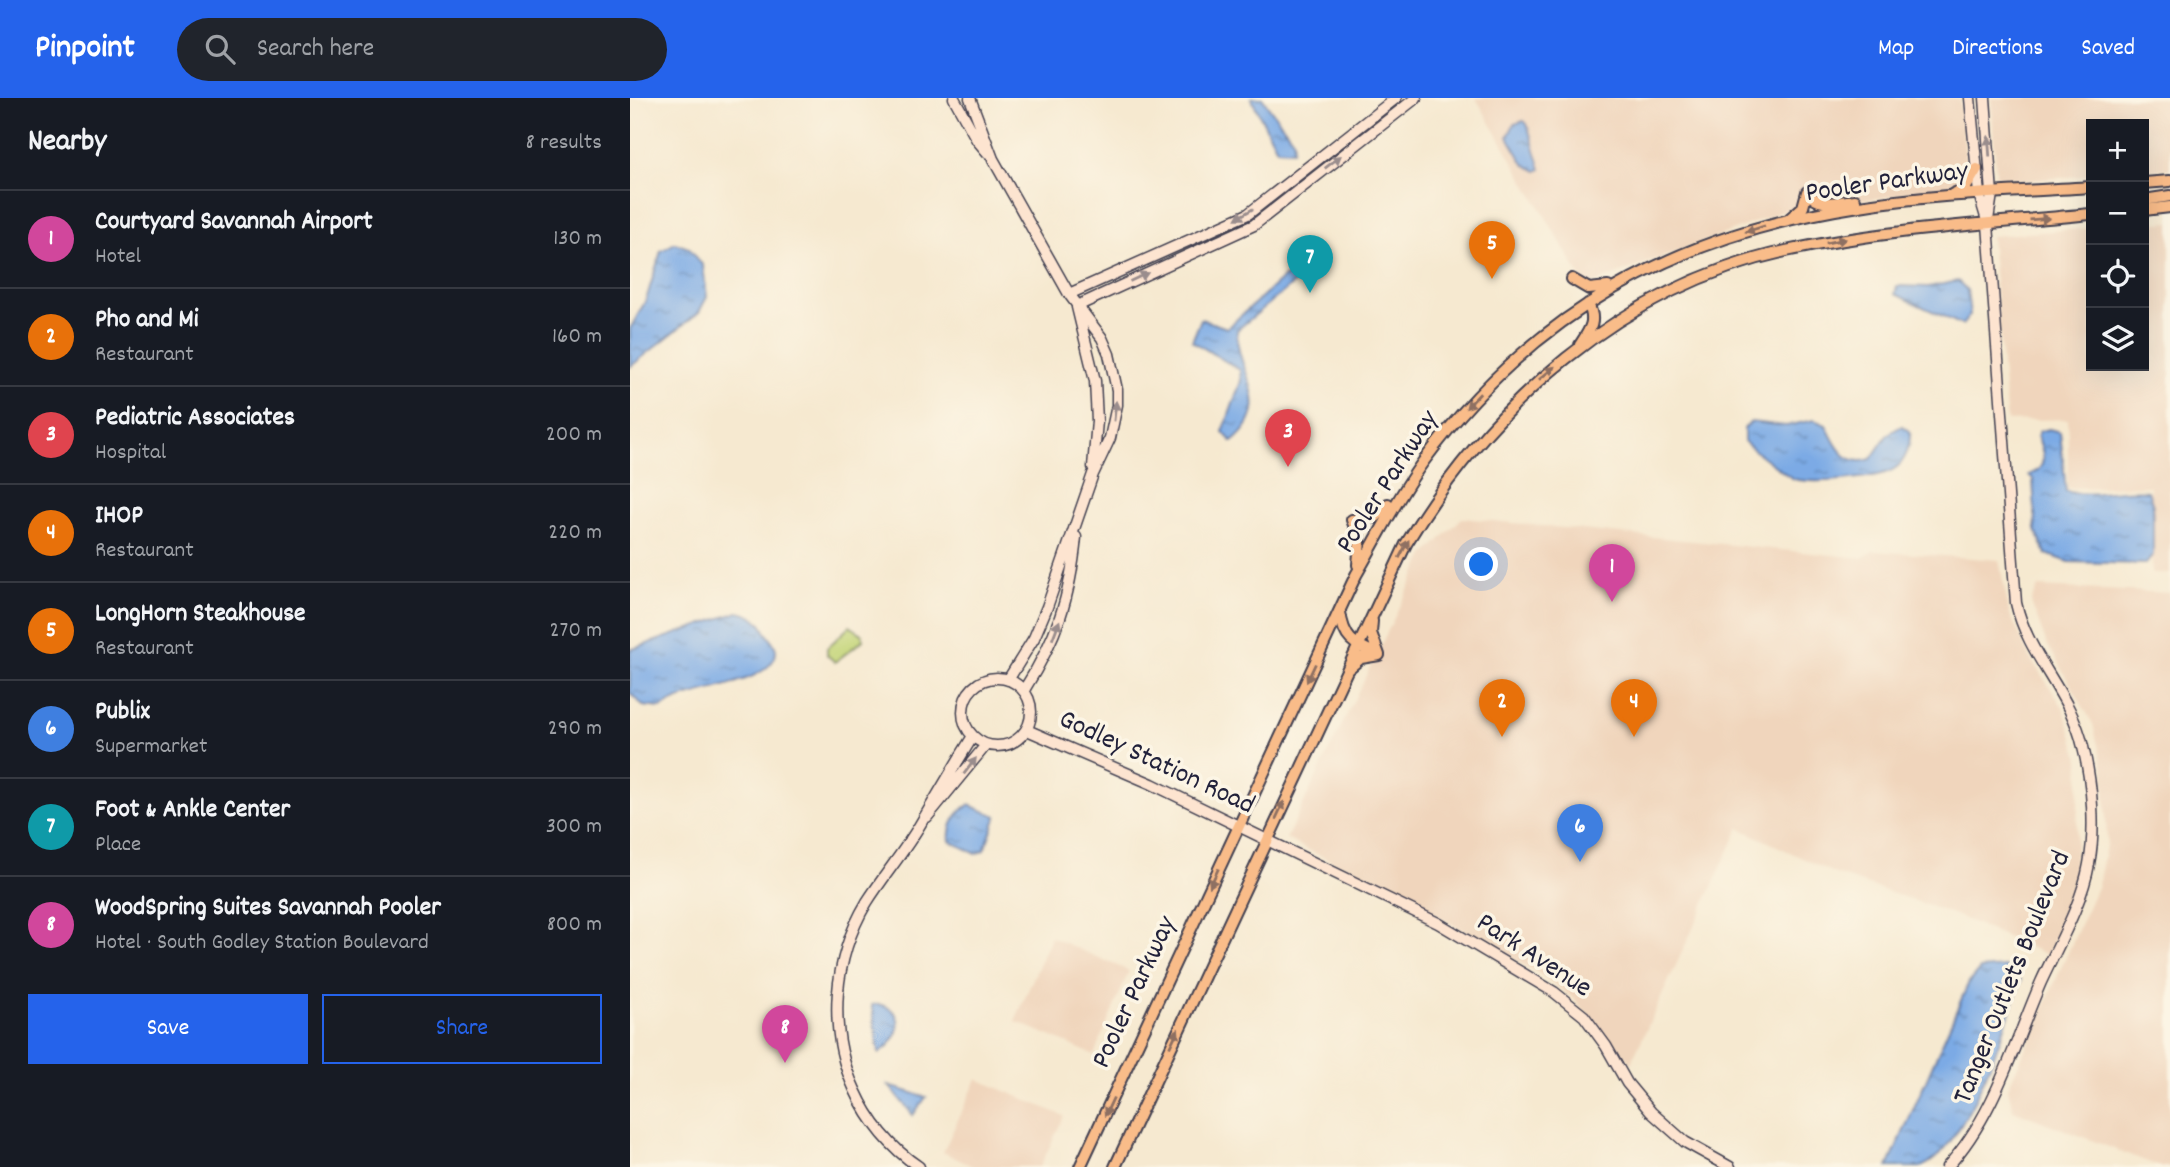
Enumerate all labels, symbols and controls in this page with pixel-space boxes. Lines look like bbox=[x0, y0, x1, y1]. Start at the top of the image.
search box bbox=[177, 18, 667, 81]
text: Pinpoint bbox=[35, 26, 135, 73]
icon: search bbox=[201, 30, 239, 68]
text: Search here bbox=[257, 31, 374, 68]
text: Map bbox=[1878, 32, 1914, 66]
text: Directions bbox=[1952, 32, 2043, 66]
text: Saved bbox=[2081, 32, 2135, 66]
map controls bbox=[2086, 119, 2149, 371]
button: + bbox=[2086, 119, 2149, 182]
text: Nearby bbox=[28, 122, 106, 165]
text: 8 results bbox=[526, 127, 602, 160]
one-way arrow bbox=[1983, 135, 1994, 157]
street label: Pooler Parkway bbox=[1803, 153, 1971, 215]
one-way arrow bbox=[1324, 155, 1342, 169]
button: − bbox=[2086, 182, 2149, 245]
text: Courtyard Savannah Airport bbox=[95, 204, 373, 241]
one-way arrow bbox=[1235, 208, 1254, 220]
one-way arrow bbox=[2029, 214, 2051, 225]
pin: 5 bbox=[1469, 221, 1515, 279]
text: 1 bbox=[48, 223, 54, 256]
text: 130 m bbox=[553, 223, 602, 256]
one-way arrow bbox=[1745, 225, 1766, 235]
pin: 7 bbox=[1287, 235, 1333, 293]
one-way arrow bbox=[1825, 235, 1847, 246]
text: Hotel bbox=[95, 241, 141, 274]
button: locate bbox=[2086, 245, 2149, 308]
one-way arrow bbox=[1129, 272, 1149, 283]
text: Pho and Mi bbox=[95, 302, 199, 339]
button: layers bbox=[2086, 308, 2149, 371]
text: 2 bbox=[46, 321, 56, 354]
text: 160 m bbox=[552, 321, 602, 354]
text: Restaurant bbox=[95, 339, 194, 372]
one-way arrow bbox=[1538, 366, 1555, 381]
one-way arrow bbox=[1465, 392, 1481, 410]
one-way arrow bbox=[1110, 399, 1121, 421]
text: Pediatric Associates bbox=[95, 400, 295, 437]
street label: Pooler Parkway bbox=[1328, 403, 1451, 563]
pin: 3 bbox=[1265, 409, 1311, 467]
text: 3 bbox=[46, 419, 56, 452]
text: 200 m bbox=[546, 419, 602, 452]
text: Hospital bbox=[95, 437, 166, 470]
text: IHOP bbox=[95, 498, 143, 535]
text: 4 bbox=[46, 517, 56, 550]
text: 220 m bbox=[548, 517, 602, 550]
text: Restaurant bbox=[95, 535, 194, 568]
one-way arrow bbox=[1398, 539, 1410, 558]
pin: 1 bbox=[1589, 544, 1635, 602]
your location bbox=[1464, 547, 1498, 581]
text: LongHorn Steakhouse bbox=[95, 596, 306, 633]
text: 5 bbox=[46, 615, 56, 648]
text: 270 m bbox=[550, 615, 602, 648]
one-way arrow bbox=[1051, 619, 1062, 640]
text: Restaurant bbox=[95, 633, 194, 666]
one-way arrow bbox=[1305, 662, 1316, 683]
pin: 2 bbox=[1479, 679, 1525, 737]
pin: 4 bbox=[1611, 679, 1657, 737]
text: Publix bbox=[95, 694, 150, 731]
street label: Godley Station Road bbox=[1052, 701, 1260, 827]
text: 6 bbox=[45, 713, 57, 746]
text: 290 m bbox=[548, 713, 602, 746]
text: Supermarket bbox=[95, 731, 207, 764]
one-way arrow bbox=[963, 757, 977, 775]
text: Foot & Ankle Center bbox=[95, 792, 290, 829]
one-way arrow bbox=[1274, 800, 1286, 820]
pin: 6 bbox=[1557, 804, 1603, 862]
text: 7 bbox=[47, 811, 55, 844]
text: 300 m bbox=[546, 811, 602, 844]
text: Place bbox=[95, 829, 141, 862]
street label: Tanger Outlets Boulevard bbox=[1945, 845, 2083, 1111]
one-way arrow bbox=[1208, 868, 1219, 889]
text: WoodSpring Suites Savannah Pooler bbox=[95, 890, 441, 927]
street label: Park Avenue bbox=[1467, 905, 1599, 1009]
text: 8 bbox=[46, 909, 56, 942]
text: 800 m bbox=[547, 909, 602, 942]
street label: Pooler Parkway bbox=[1083, 910, 1189, 1076]
text: Hotel · South Godley Station Boulevard bbox=[95, 927, 429, 960]
button: Save bbox=[28, 994, 308, 1064]
button: Share bbox=[322, 994, 602, 1064]
pin: 8 bbox=[762, 1005, 808, 1063]
one-way arrow bbox=[1168, 1028, 1180, 1048]
one-way arrow bbox=[1103, 1097, 1114, 1118]

